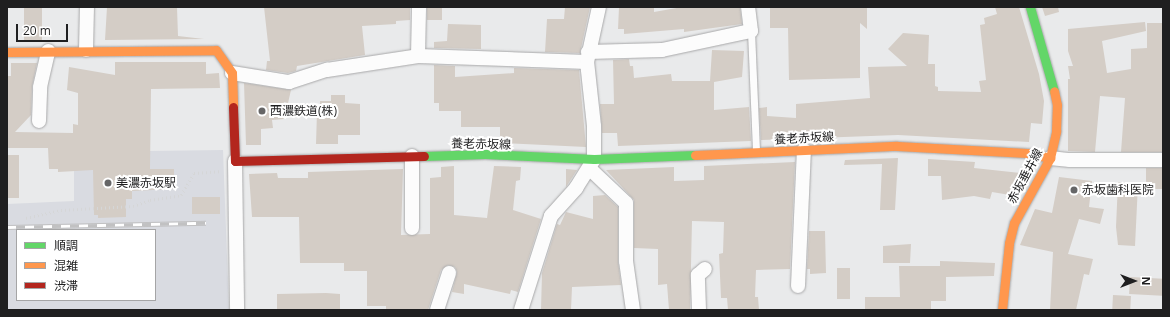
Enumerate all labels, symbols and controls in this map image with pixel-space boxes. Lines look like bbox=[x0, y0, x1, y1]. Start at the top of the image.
scale bar bbox=[18, 16, 70, 42]
text: 20 m bbox=[23, 22, 51, 39]
place label: 西濃鉄道(株) bbox=[270, 104, 337, 118]
marker: 西濃鉄道(株) bbox=[257, 106, 267, 116]
street label: 養老赤坂線 bbox=[774, 129, 834, 147]
street label: 養老赤坂線 bbox=[451, 136, 511, 152]
street label: 赤坂垂井線 bbox=[1005, 146, 1045, 206]
place label: 美濃赤坂駅 bbox=[116, 176, 176, 190]
marker: 美濃赤坂駅 bbox=[103, 178, 113, 188]
place label: 赤坂歯科医院 bbox=[1082, 183, 1154, 197]
marker: 赤坂歯科医院 bbox=[1069, 185, 1079, 195]
legend bbox=[16, 229, 156, 301]
text: 順調 bbox=[54, 237, 78, 254]
text: 混雑 bbox=[54, 257, 78, 274]
north arrow bbox=[1114, 261, 1154, 301]
text: 渋滞 bbox=[54, 277, 78, 294]
text: N bbox=[1139, 277, 1154, 285]

